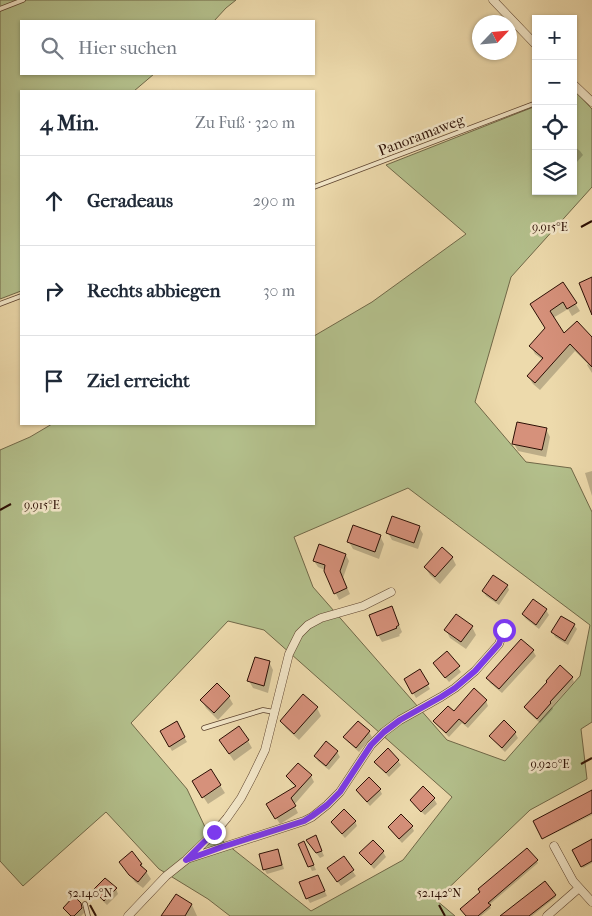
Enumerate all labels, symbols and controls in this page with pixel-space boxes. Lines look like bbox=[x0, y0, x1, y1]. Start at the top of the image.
north arrow bbox=[472, 15, 517, 60]
map controls bbox=[532, 15, 577, 195]
button: + bbox=[532, 15, 577, 60]
search box bbox=[20, 20, 315, 75]
icon: search bbox=[38, 34, 66, 62]
text: Hier suchen bbox=[78, 37, 177, 59]
button: − bbox=[532, 60, 577, 105]
button: locate bbox=[532, 105, 577, 150]
street label: Panoramaweg bbox=[375, 110, 467, 160]
text: 4 Min. bbox=[40, 111, 99, 135]
text: Zu Fuß · 320 m bbox=[195, 113, 295, 132]
button: layers bbox=[532, 150, 577, 195]
icon: ahead bbox=[40, 187, 68, 215]
text: Geradeaus bbox=[87, 190, 173, 212]
text: 290 m bbox=[253, 191, 295, 210]
text: 9.915°E bbox=[532, 220, 568, 234]
icon: right bbox=[40, 277, 68, 305]
text: Rechts abbiegen bbox=[87, 280, 221, 302]
text: 30 m bbox=[263, 281, 295, 300]
icon: arrive bbox=[40, 367, 68, 395]
text: Ziel erreicht bbox=[87, 370, 190, 392]
text: 9.915°E bbox=[24, 498, 60, 512]
route start bbox=[493, 619, 516, 642]
text: 9.920°E bbox=[530, 757, 570, 771]
route end bbox=[203, 821, 226, 844]
text: 52.140°N bbox=[67, 886, 113, 900]
text: 52.142°N bbox=[417, 886, 461, 900]

